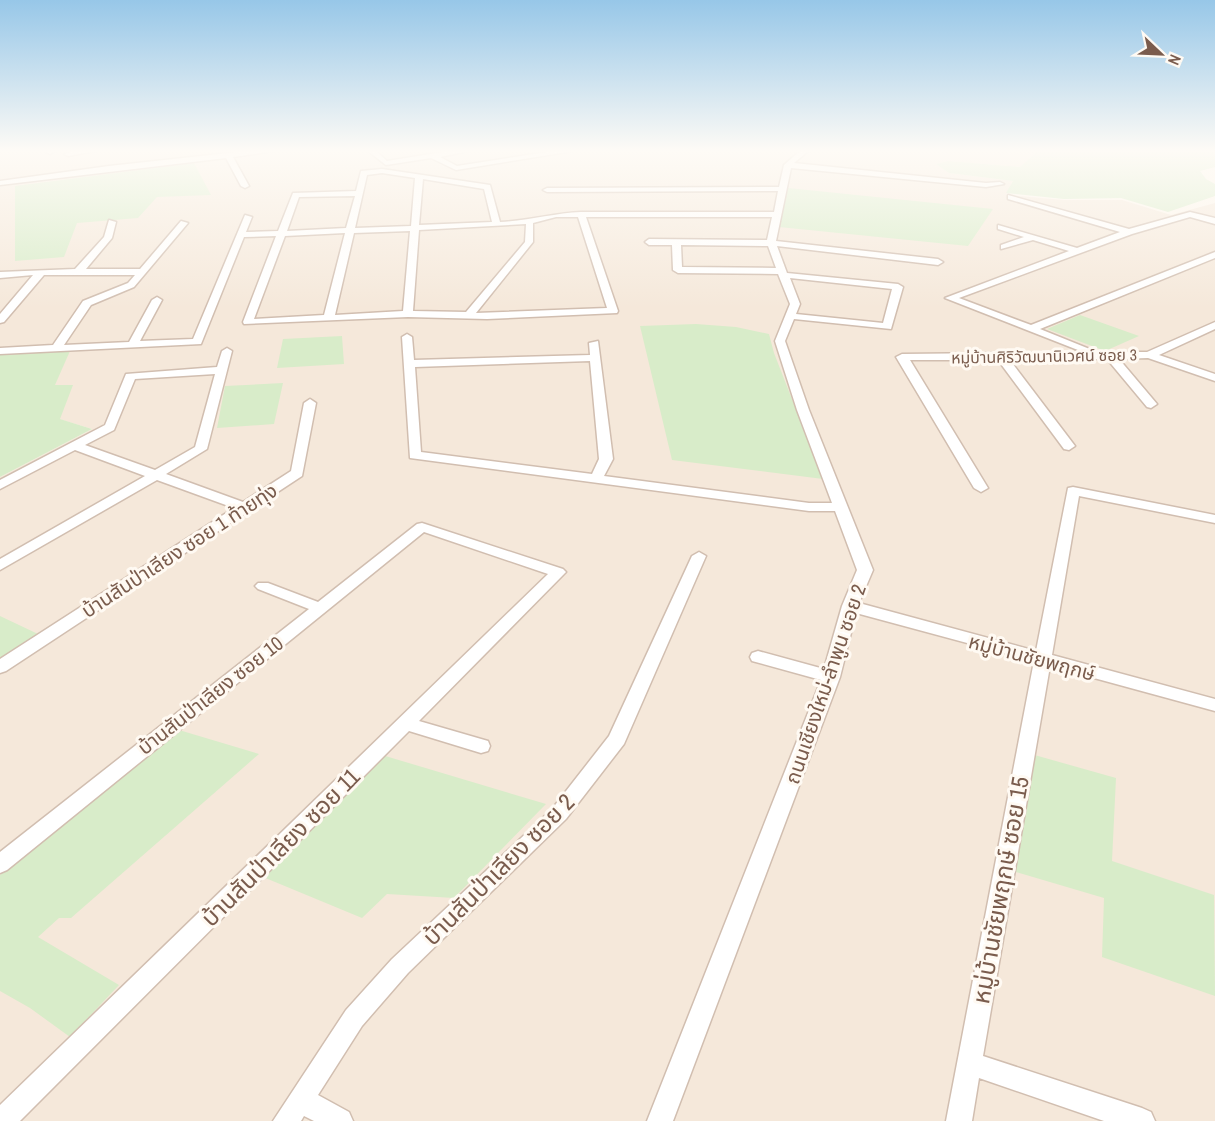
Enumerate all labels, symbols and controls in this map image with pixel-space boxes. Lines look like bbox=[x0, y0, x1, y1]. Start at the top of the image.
north arrow bbox=[1131, 24, 1191, 84]
text: N bbox=[1163, 51, 1187, 69]
street label: หมู่บ้านศิริวัฒนานิเวศน์ ซอย 3 bbox=[951, 343, 1137, 369]
street label: บ้านสันป่าเลียง ซอย 1 ท้ายทุ่ง bbox=[76, 476, 282, 624]
street label: ถนนเชียงใหม่-ลำพูน ซอย 2 bbox=[778, 581, 872, 787]
street label: หมู่บ้านชัยพฤกษ์ bbox=[966, 627, 1099, 687]
street label: บ้านสันป่าเลียง ซอย 10 bbox=[132, 630, 288, 760]
street label: บ้านสันป่าเลียง ซอย 11 bbox=[194, 761, 366, 933]
street label: หมู่บ้านชัยพฤกษ์ ซอย 15 bbox=[964, 774, 1036, 1006]
street label: บ้านสันป่าเลียง ซอย 2 bbox=[415, 786, 581, 952]

